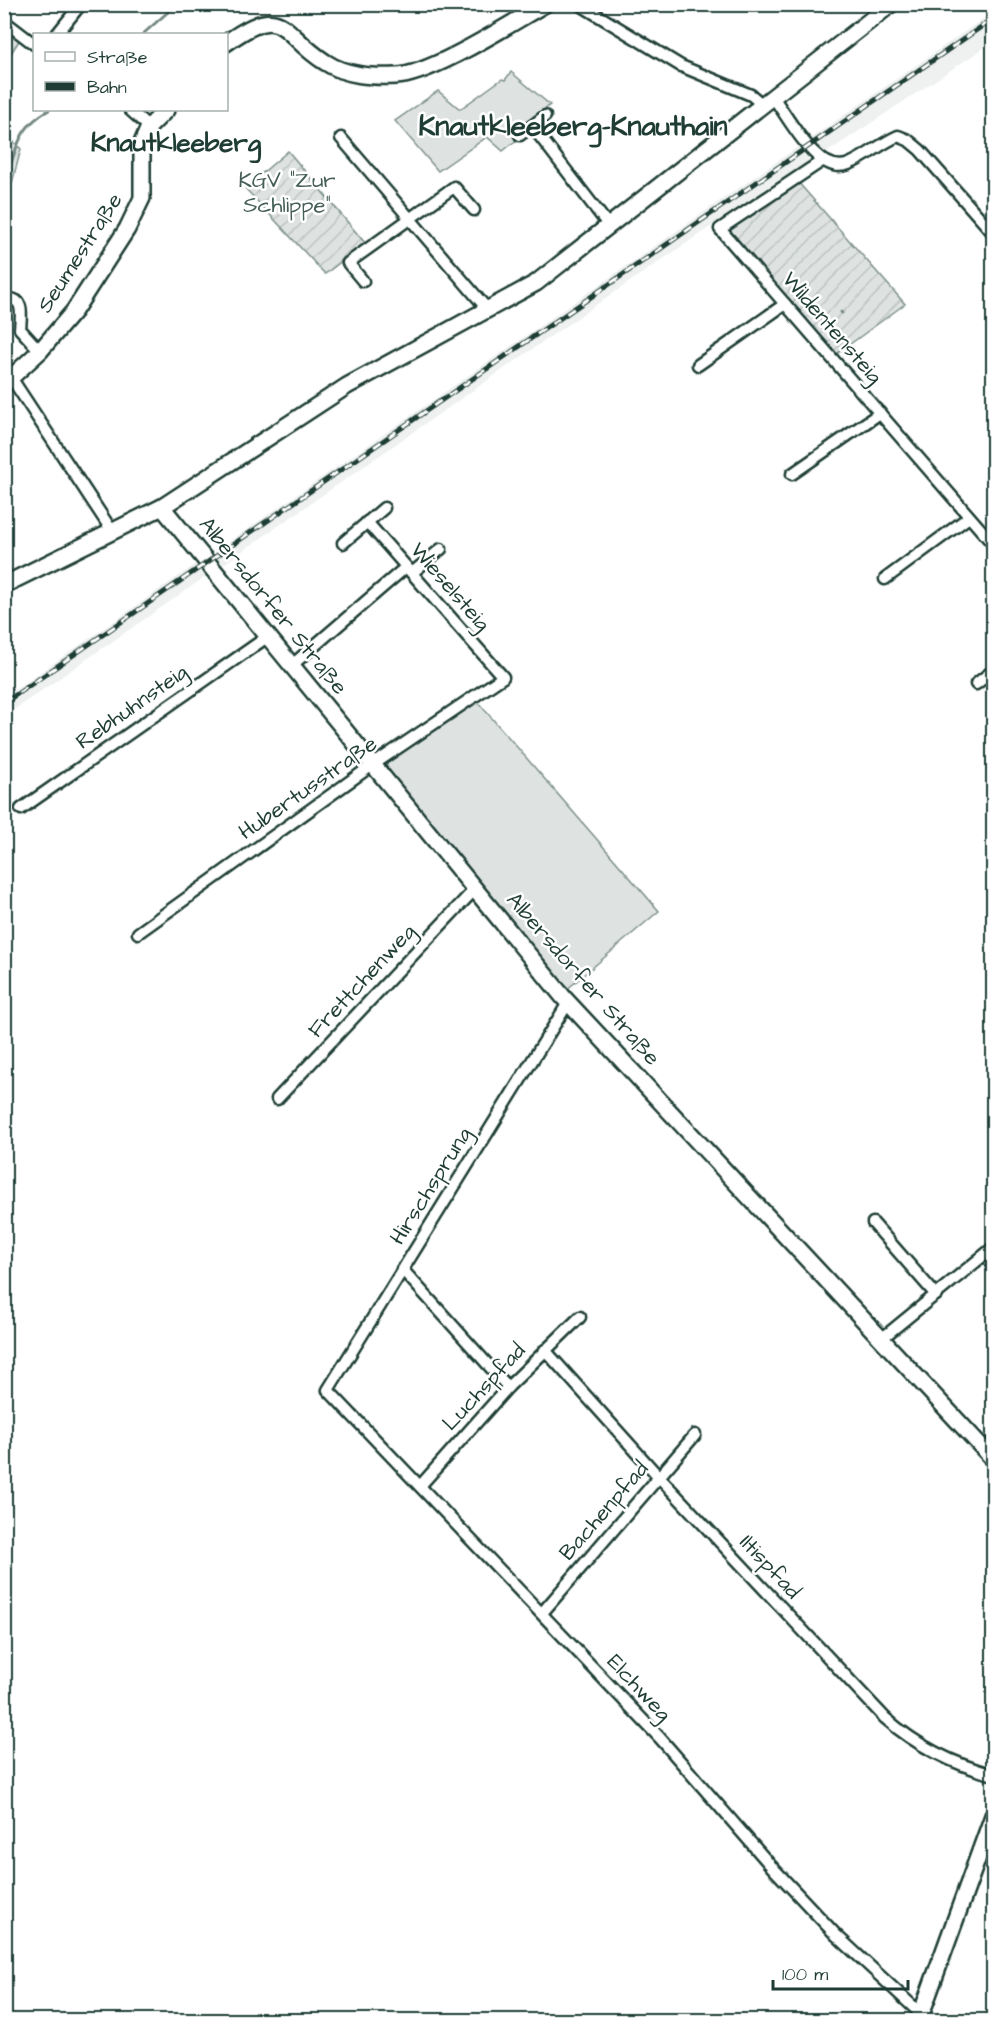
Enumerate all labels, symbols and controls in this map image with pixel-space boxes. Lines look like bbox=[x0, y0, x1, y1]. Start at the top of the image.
legend bbox=[33, 33, 228, 111]
text: Straße bbox=[87, 45, 148, 70]
text: Bahn bbox=[87, 75, 127, 100]
district label: Knautkleeberg-Knauthain bbox=[418, 107, 728, 148]
district label: Knautkleeberg bbox=[91, 125, 262, 164]
park label: KGV "Zur Schlippe" bbox=[239, 165, 335, 221]
street label: Seumestraße bbox=[30, 187, 130, 319]
street label: Wildentensteig bbox=[774, 265, 890, 392]
street label: Albersdorfer Straße bbox=[192, 511, 355, 702]
street label: Wieselsteig bbox=[402, 536, 497, 639]
street label: Rebhuhnsteig bbox=[70, 657, 195, 758]
street label: Hubertusstraße bbox=[232, 729, 384, 847]
street label: Albersdorfer Straße bbox=[499, 886, 667, 1072]
street label: Frettchenweg bbox=[301, 917, 424, 1046]
street label: Hirschsprung bbox=[382, 1121, 480, 1251]
street label: Luchspfad bbox=[435, 1336, 533, 1438]
street label: Bachenpfad bbox=[552, 1455, 656, 1567]
street label: Iltispfad bbox=[732, 1528, 808, 1606]
street label: Elchweg bbox=[599, 1647, 678, 1729]
scale bar bbox=[773, 1953, 908, 1991]
text: 100 m bbox=[782, 1962, 828, 1987]

